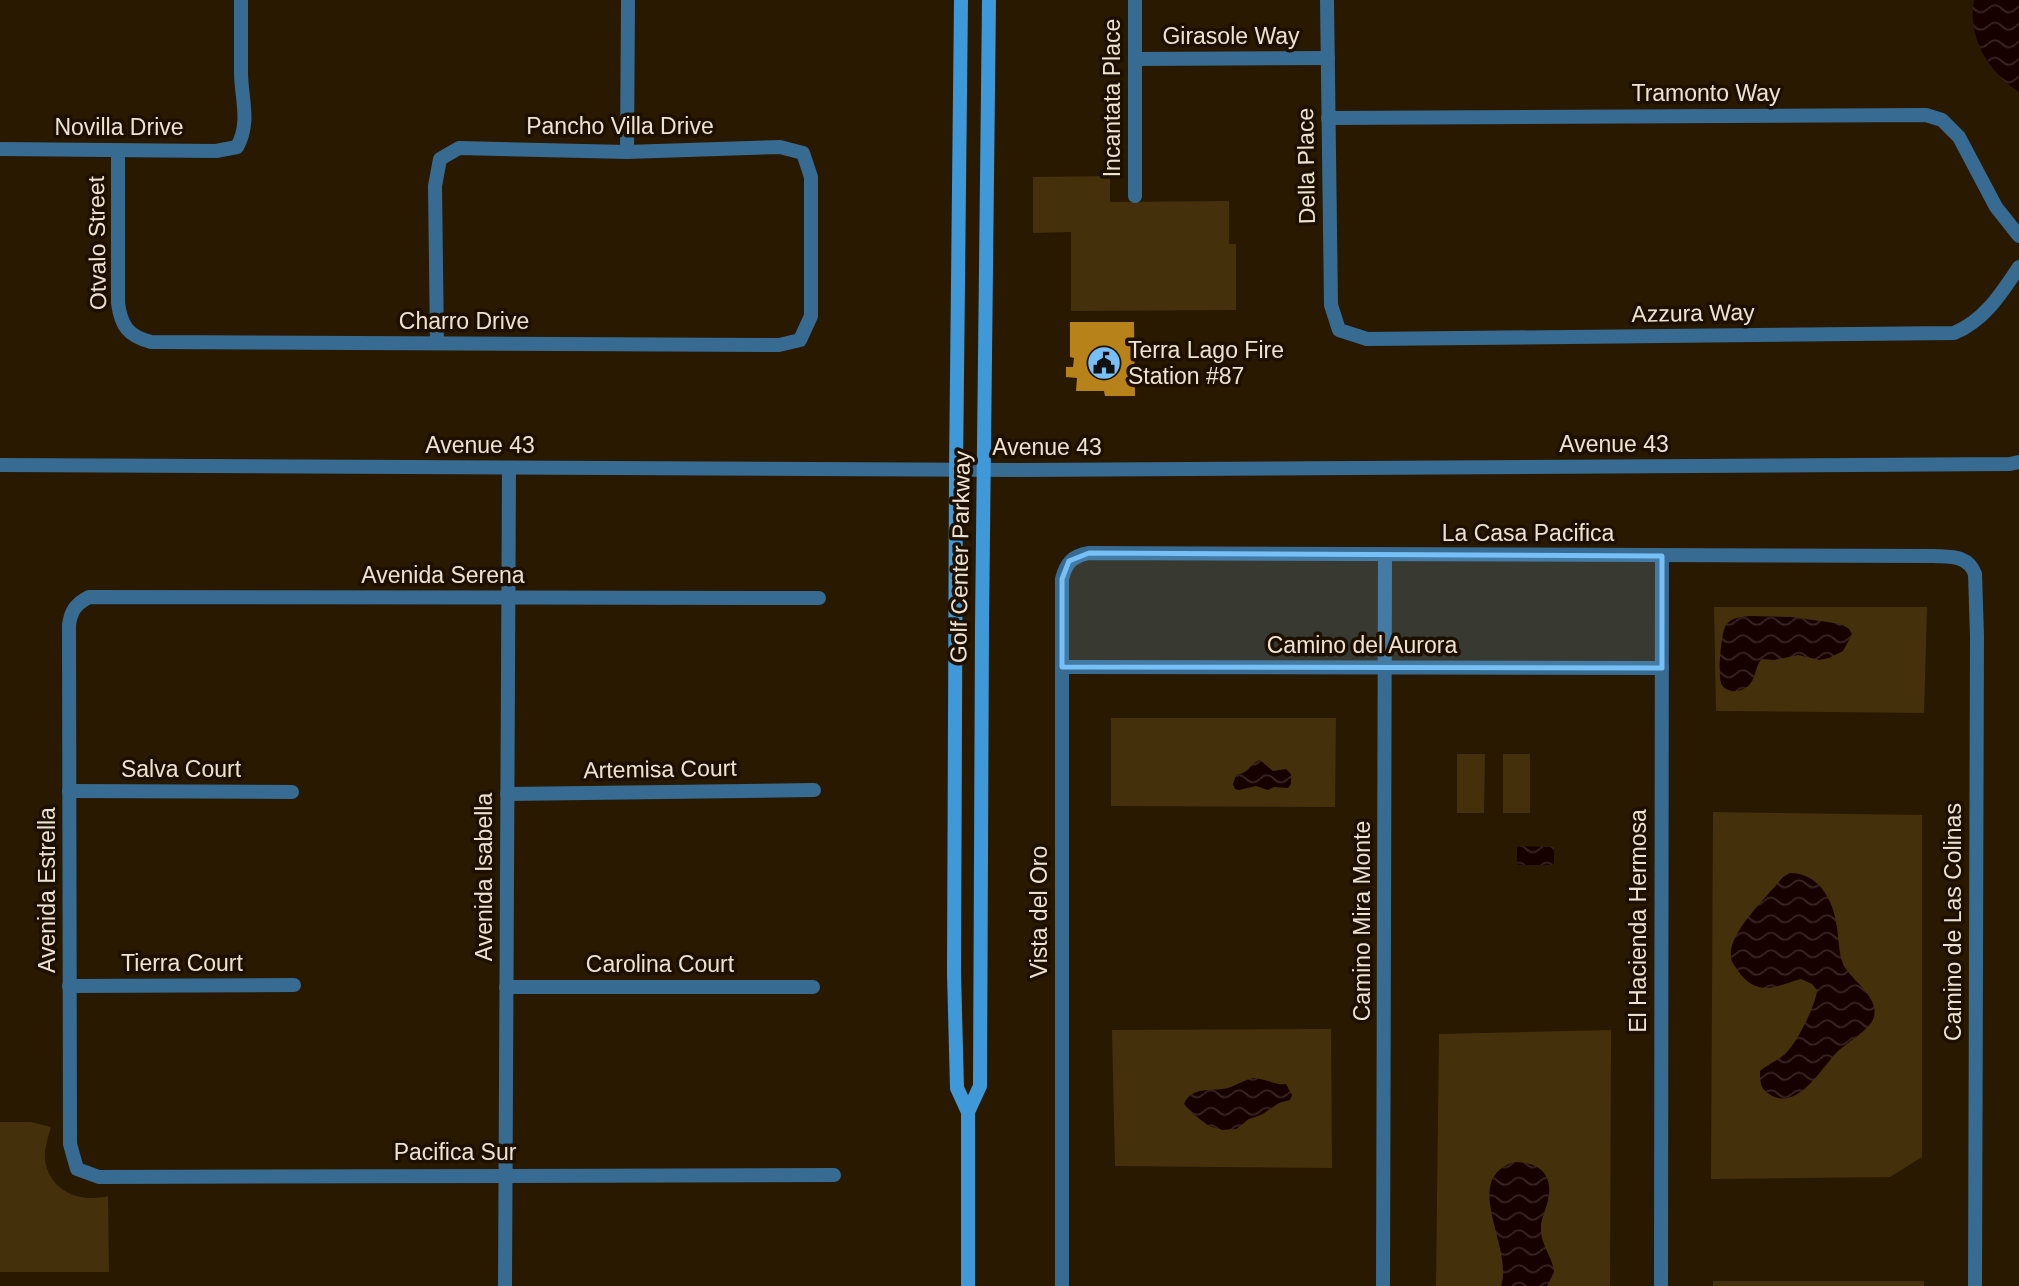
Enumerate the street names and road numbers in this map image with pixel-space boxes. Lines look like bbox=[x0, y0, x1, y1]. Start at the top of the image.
street label: Incantata Place bbox=[1099, 19, 1125, 177]
street label: Girasole Way bbox=[1162, 23, 1300, 49]
street label: Tramonto Way bbox=[1631, 80, 1781, 106]
street label: Della Place bbox=[1292, 108, 1320, 224]
street label: Pancho Villa Drive bbox=[526, 113, 714, 139]
street label: Novilla Drive bbox=[54, 114, 184, 140]
street label: Otvalo Street bbox=[83, 175, 111, 310]
street label: Azzura Way bbox=[1631, 299, 1755, 327]
street label: Charro Drive bbox=[399, 308, 529, 334]
street label: Avenue 43 bbox=[1559, 431, 1669, 457]
street label: Avenue 43 bbox=[425, 432, 535, 458]
street label: Avenue 43 bbox=[992, 434, 1102, 460]
street label: Golf Center Parkway bbox=[945, 450, 975, 663]
street label: La Casa Pacifica bbox=[1442, 520, 1615, 546]
street label: Avenida Serena bbox=[361, 562, 525, 588]
street label: Camino del Aurora bbox=[1267, 632, 1457, 658]
street label: Artemisa Court bbox=[583, 755, 738, 783]
street label: Salva Court bbox=[121, 756, 242, 782]
street label: Avenida Isabella bbox=[471, 793, 497, 961]
street label: Camino de Las Colinas bbox=[1940, 803, 1966, 1041]
street label: Avenida Estrella bbox=[34, 807, 60, 973]
street label: El Hacienda Hermosa bbox=[1625, 809, 1651, 1033]
street label: Camino Mira Monte bbox=[1349, 821, 1375, 1021]
street label: Vista del Oro bbox=[1026, 846, 1052, 978]
street label: Tierra Court bbox=[121, 950, 244, 976]
street label: Carolina Court bbox=[586, 951, 735, 977]
street label: Pacifica Sur bbox=[394, 1139, 517, 1165]

